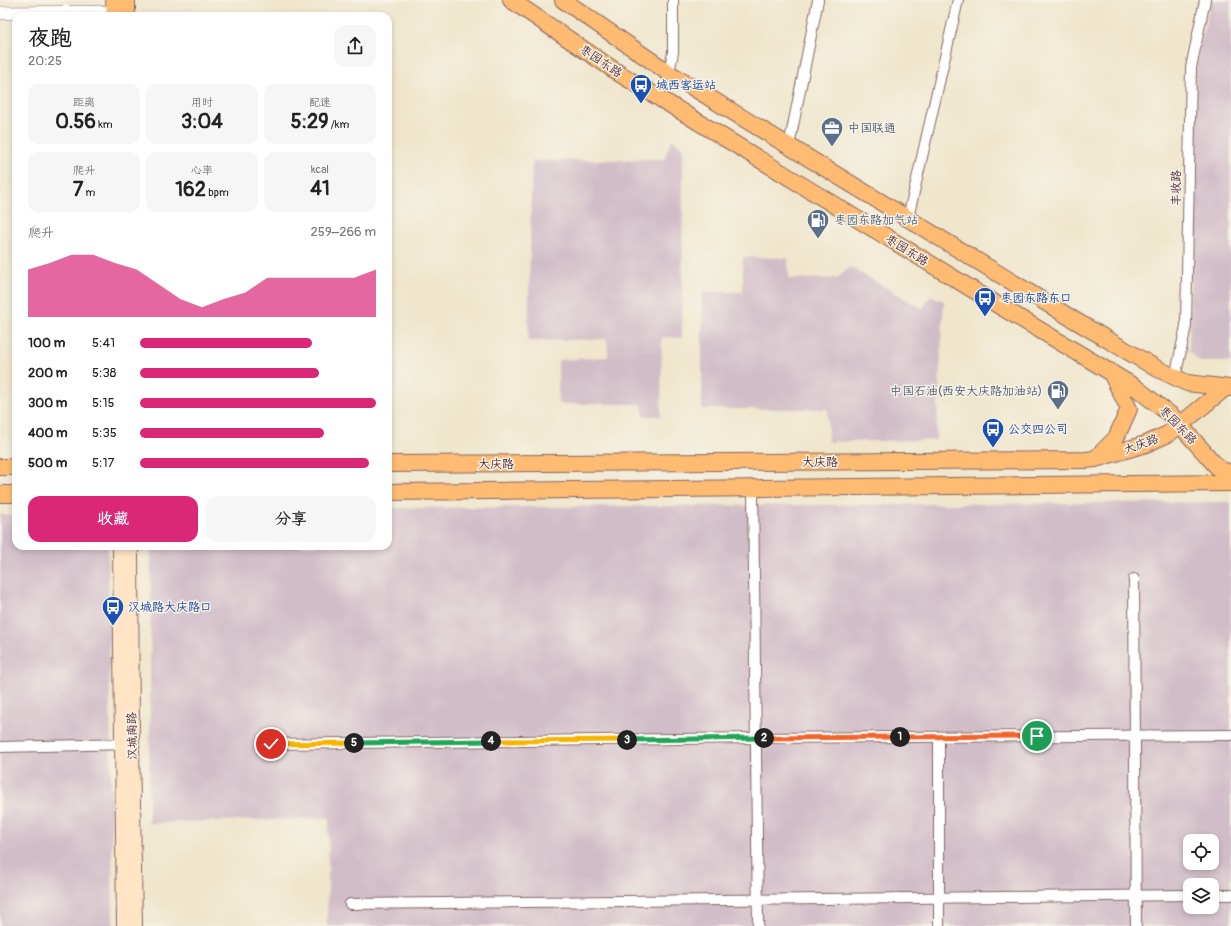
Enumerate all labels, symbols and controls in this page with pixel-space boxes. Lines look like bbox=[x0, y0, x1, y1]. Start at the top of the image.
text: 夜跑 bbox=[28, 24, 72, 52]
button: share bbox=[334, 25, 376, 67]
street label: 枣园东路 bbox=[577, 42, 625, 81]
text: 20:25 bbox=[28, 53, 62, 69]
bus stop icon: 城西客运站 bbox=[628, 72, 654, 105]
place label: 城西客运站 bbox=[656, 78, 716, 93]
text: 距离 bbox=[73, 96, 95, 109]
text: 用时 bbox=[191, 96, 213, 109]
text: 配速 bbox=[309, 96, 331, 109]
text: 0.56 bbox=[55, 109, 96, 134]
text: 3:04 bbox=[181, 109, 223, 134]
text: 5:29 bbox=[291, 109, 328, 134]
office icon: 中国联通 bbox=[819, 115, 845, 148]
text: km bbox=[96, 118, 113, 131]
text: /km bbox=[328, 118, 349, 131]
place label: 中国联通 bbox=[848, 121, 896, 136]
text: kcal bbox=[311, 163, 329, 176]
text: 爬升 bbox=[73, 164, 95, 177]
text: 心率 bbox=[191, 164, 213, 177]
street label: 丰收路 bbox=[1169, 170, 1184, 206]
text: 41 bbox=[310, 176, 330, 201]
text: 7 bbox=[73, 177, 83, 202]
text: 162 bbox=[175, 177, 206, 202]
text: m bbox=[83, 186, 95, 199]
text: bpm bbox=[206, 186, 229, 199]
fuel station icon: 枣园东路加气站 bbox=[805, 207, 831, 240]
place label: 枣园东路加气站 bbox=[834, 213, 918, 228]
text: 259–266 m bbox=[311, 224, 376, 240]
text: 爬升 bbox=[28, 225, 54, 241]
street label: 枣园东路 bbox=[882, 231, 931, 270]
bus stop icon: 枣园东路东口 bbox=[972, 285, 998, 318]
place label: 枣园东路东口 bbox=[1000, 291, 1072, 306]
text: 100 m bbox=[28, 335, 65, 351]
text: 5:41 bbox=[92, 335, 115, 351]
text: 200 m bbox=[28, 365, 67, 381]
text: 5:38 bbox=[92, 365, 116, 381]
fuel station icon: 中国石油(西安大庆路加油站) bbox=[1045, 378, 1071, 411]
place label: 中国石油(西安大庆路加油站) bbox=[890, 384, 1042, 399]
text: 300 m bbox=[28, 395, 67, 411]
text: 5:15 bbox=[92, 395, 115, 411]
street label: 枣园东路 bbox=[1156, 403, 1200, 448]
bus stop icon: 公交四公司 bbox=[980, 416, 1006, 449]
place label: 公交四公司 bbox=[1008, 422, 1068, 437]
text: 400 m bbox=[28, 425, 68, 441]
text: 5:35 bbox=[92, 425, 117, 441]
street label: 大庆路 bbox=[1122, 431, 1161, 458]
text: 500 m bbox=[28, 455, 67, 471]
text: 5:17 bbox=[92, 455, 114, 471]
street label: 大庆路 bbox=[802, 455, 838, 470]
street label: 大庆路 bbox=[478, 457, 514, 472]
button: 收藏 bbox=[28, 496, 198, 542]
button: 分享 bbox=[206, 496, 376, 542]
bus stop icon: 汉城路大庆路口 bbox=[100, 594, 126, 627]
place label: 汉城路大庆路口 bbox=[128, 600, 212, 615]
street label: 汉城南路 bbox=[125, 712, 140, 760]
pin bbox=[1020, 719, 1054, 753]
icon: arrive bbox=[1026, 725, 1048, 747]
pin bbox=[254, 727, 288, 761]
pin: 1 bbox=[890, 727, 910, 747]
pin: 2 bbox=[754, 728, 774, 748]
pin: 3 bbox=[617, 730, 637, 750]
text: 1 bbox=[898, 730, 902, 743]
pin: 4 bbox=[481, 731, 501, 751]
text: 2 bbox=[761, 731, 767, 744]
icon: check bbox=[260, 733, 282, 755]
pin: 5 bbox=[344, 733, 364, 753]
text: 3 bbox=[624, 733, 630, 746]
text: 4 bbox=[488, 734, 494, 747]
text: 5 bbox=[351, 736, 357, 749]
map controls bbox=[1183, 834, 1219, 914]
button: locate bbox=[1183, 834, 1219, 870]
button: layers bbox=[1183, 878, 1219, 914]

